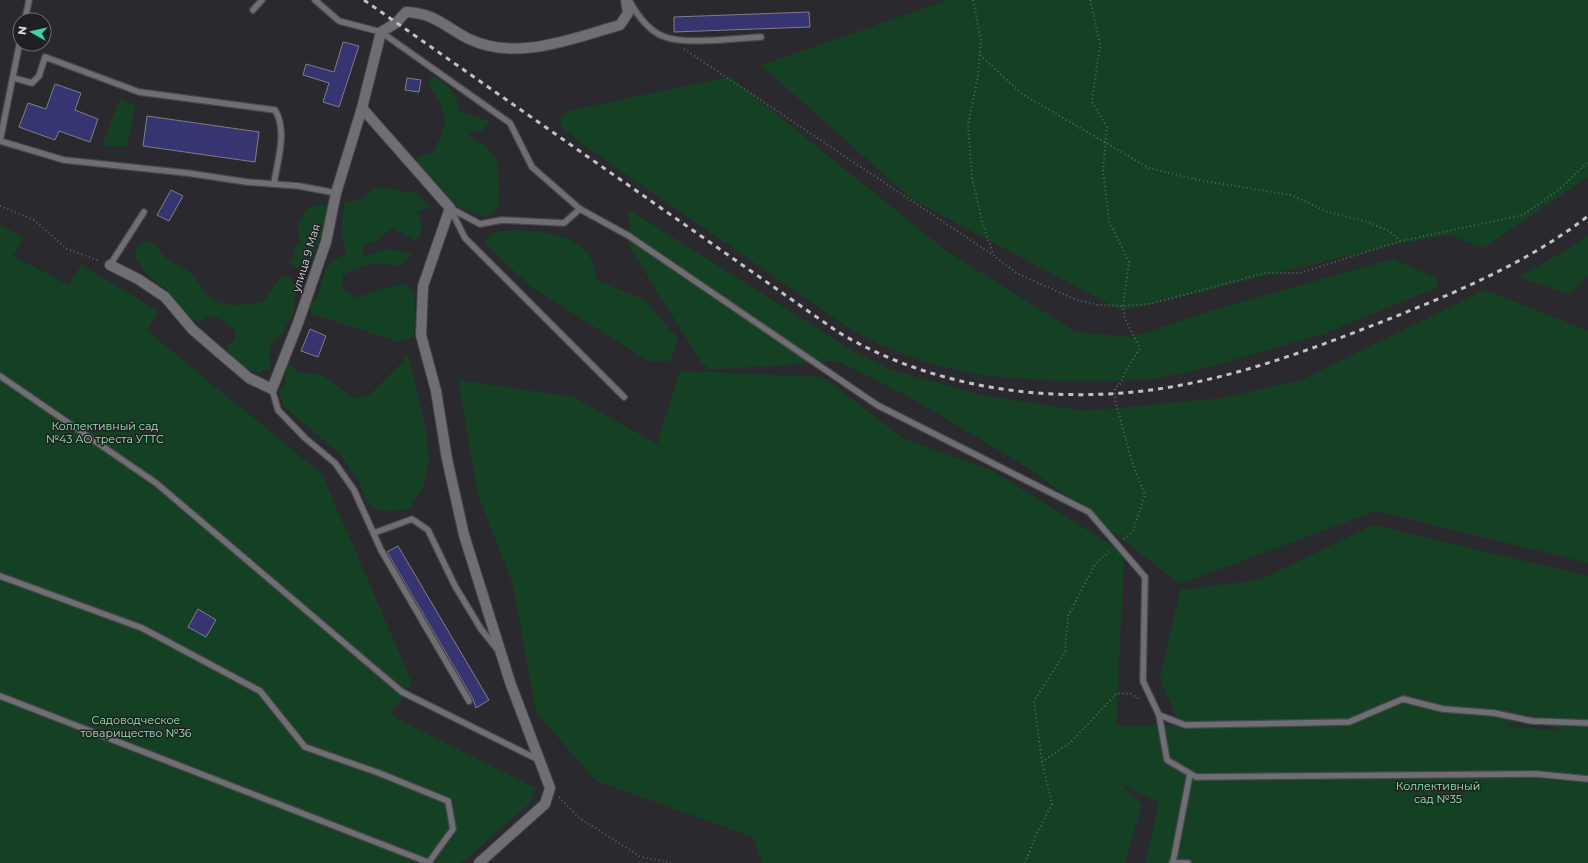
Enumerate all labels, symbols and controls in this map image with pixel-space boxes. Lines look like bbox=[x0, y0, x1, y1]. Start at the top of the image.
north arrow bbox=[12, 12, 52, 52]
text: N bbox=[15, 25, 30, 36]
street label: улица 9 Мая bbox=[289, 222, 323, 295]
park label: Коллективный сад №43 АО треста УТТС bbox=[46, 419, 164, 446]
park label: Садоводческое товарищество №36 bbox=[80, 713, 192, 740]
park label: Коллективный сад №35 bbox=[1396, 779, 1480, 806]

